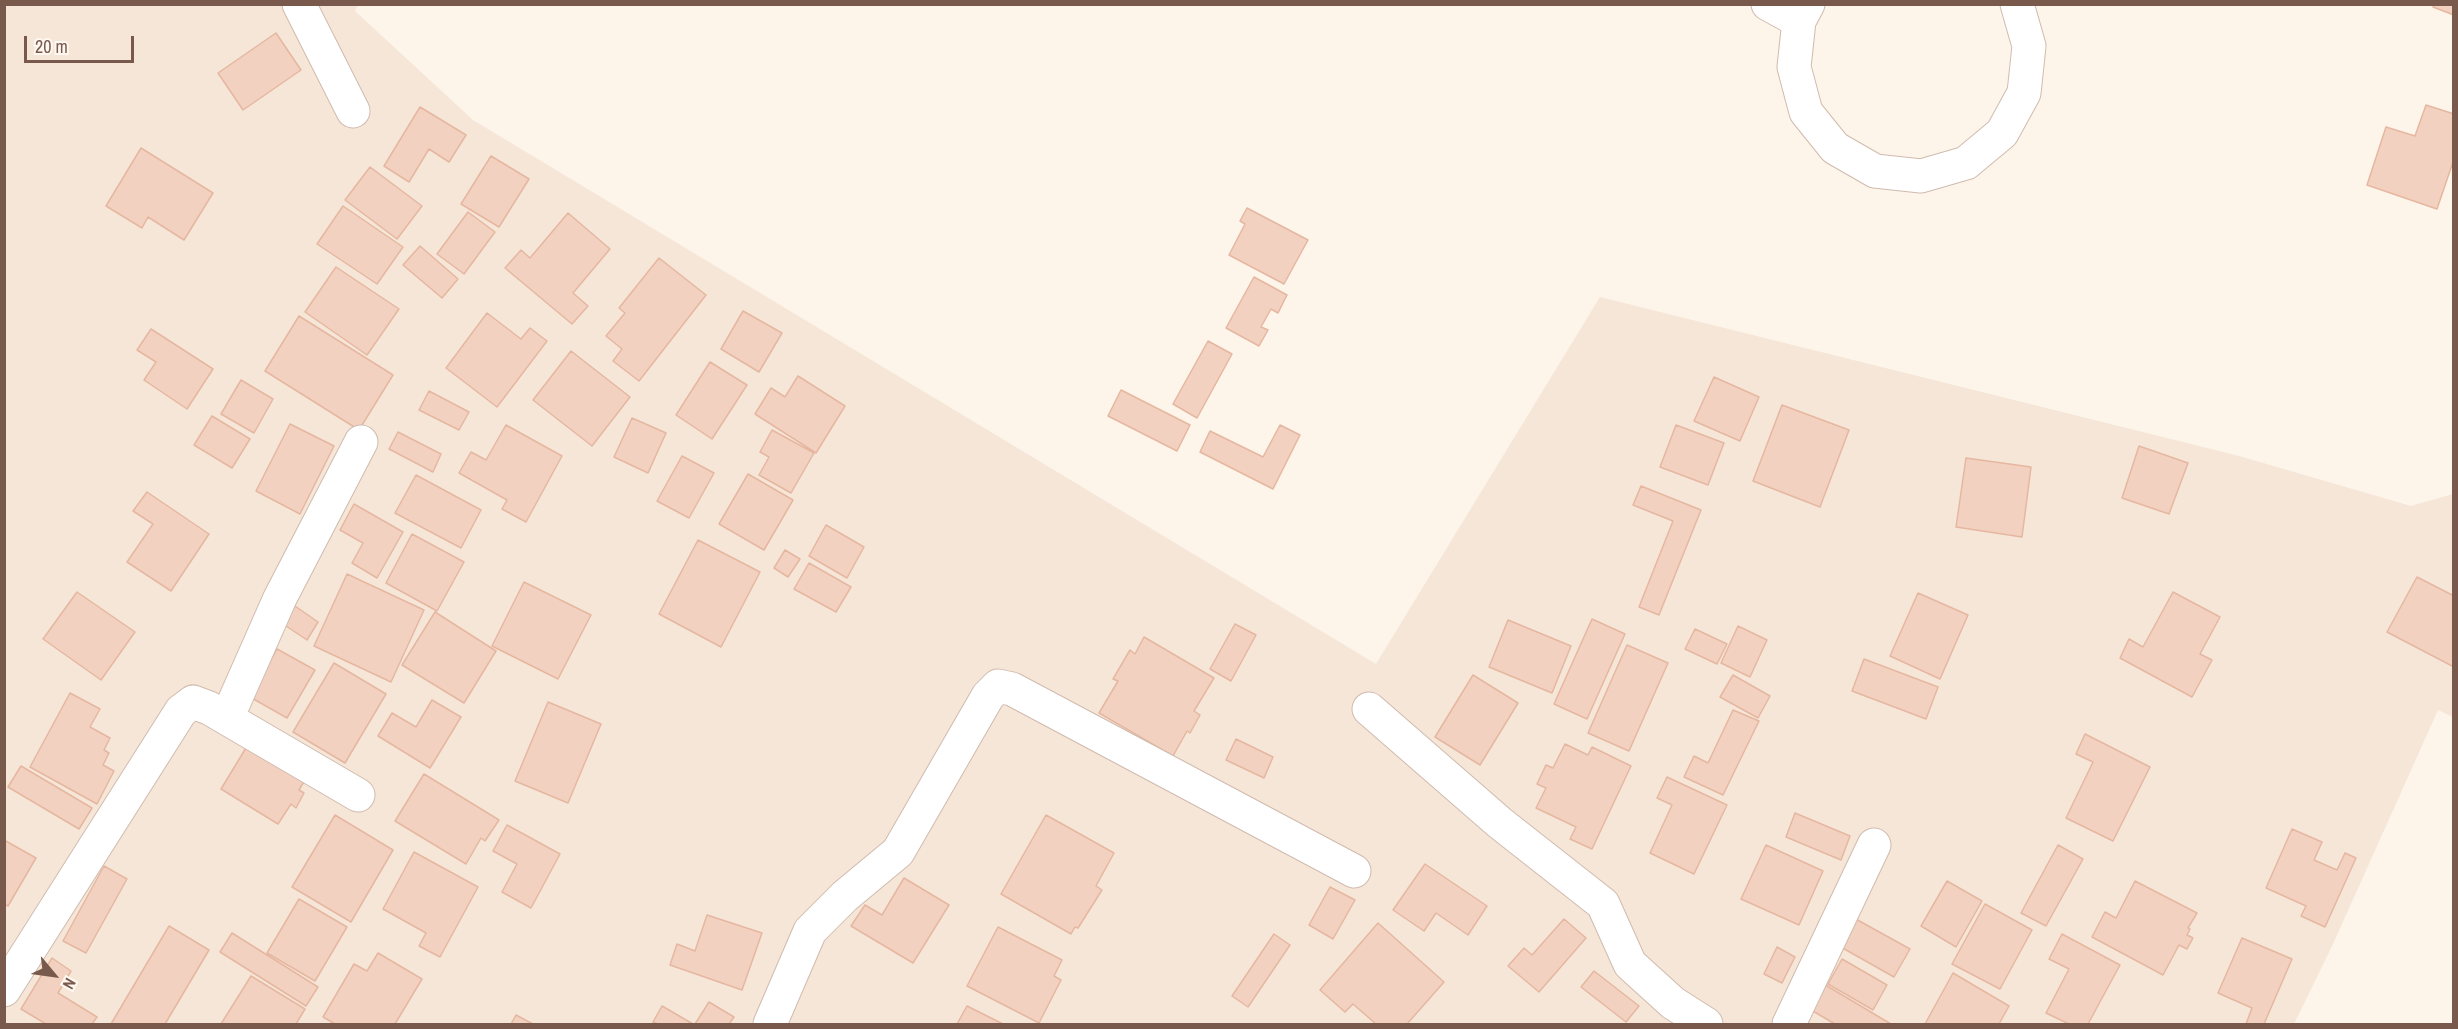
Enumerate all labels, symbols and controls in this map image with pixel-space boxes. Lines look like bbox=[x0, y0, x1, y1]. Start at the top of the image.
scale bar bbox=[27, 24, 136, 62]
text: 20 m bbox=[35, 34, 68, 59]
north arrow bbox=[24, 945, 84, 1005]
text: N bbox=[58, 974, 82, 993]

